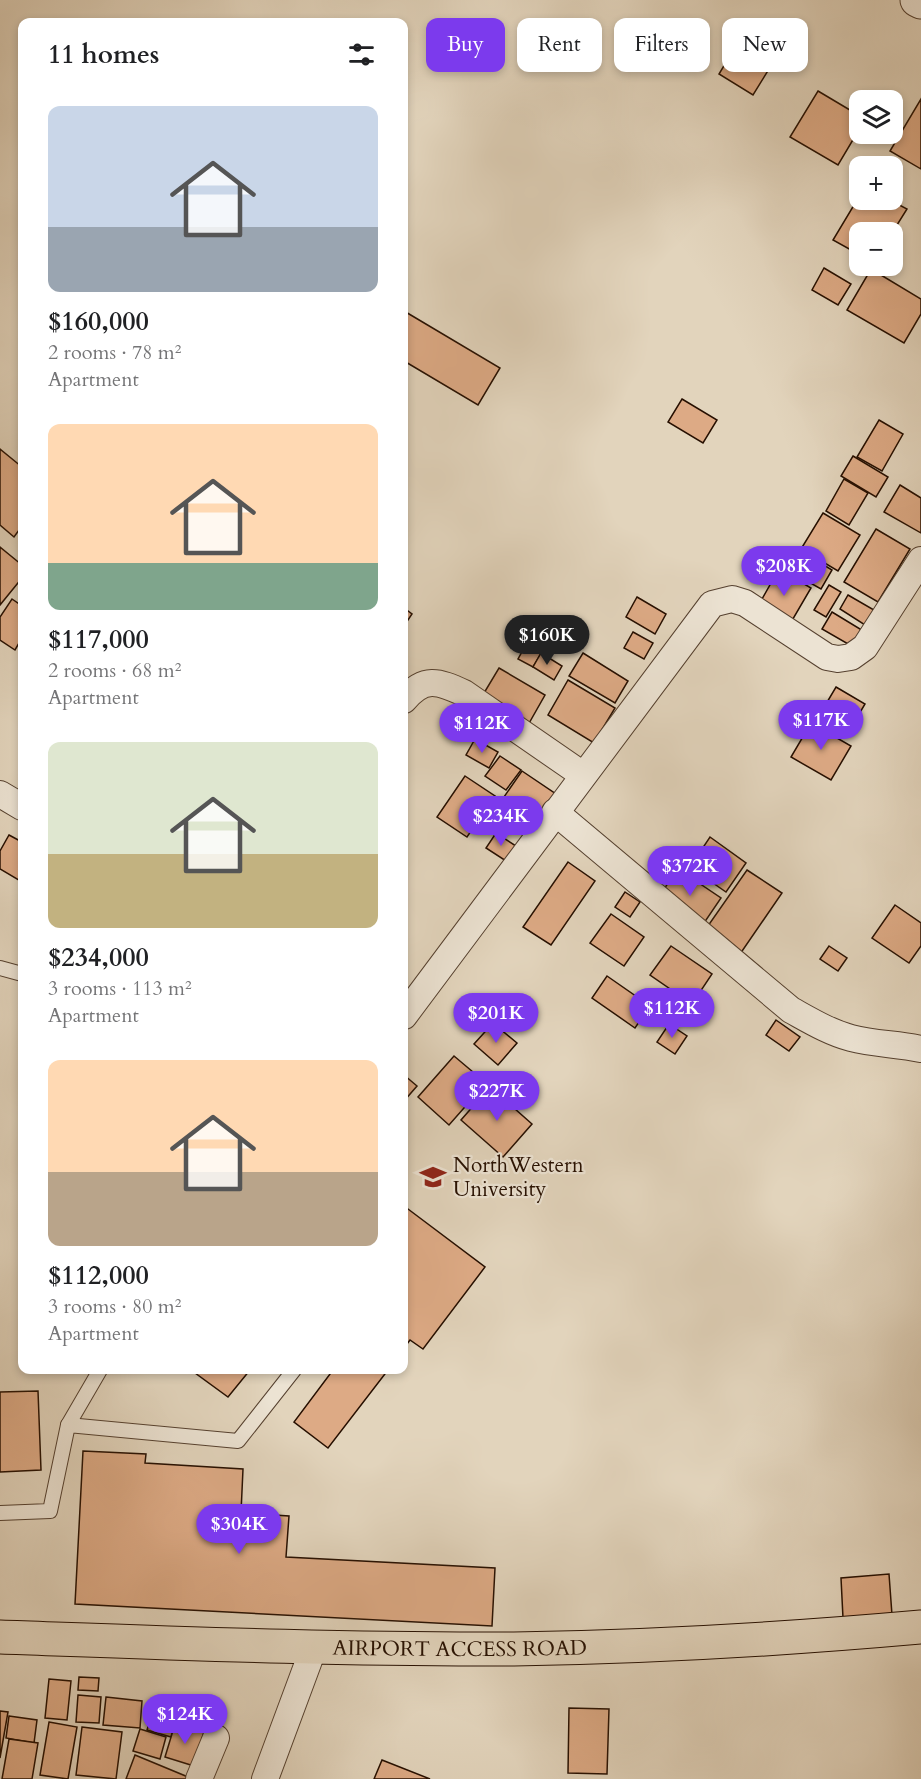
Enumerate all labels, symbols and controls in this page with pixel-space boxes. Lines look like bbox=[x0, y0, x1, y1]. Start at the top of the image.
chip: Buy bbox=[426, 18, 505, 72]
chip: Rent bbox=[517, 18, 602, 72]
chip: Filters bbox=[614, 18, 710, 72]
chip: New bbox=[722, 18, 808, 72]
text: 11 homes bbox=[48, 37, 159, 72]
icon: filters bbox=[345, 38, 378, 71]
map controls bbox=[849, 90, 903, 276]
button: layers bbox=[849, 90, 903, 144]
icon: home bbox=[159, 145, 267, 253]
button: + bbox=[849, 156, 903, 210]
button: − bbox=[849, 222, 903, 276]
text: $160,000 bbox=[48, 304, 149, 339]
text: 2 rooms · 78 m² bbox=[48, 339, 181, 366]
text: Apartment bbox=[48, 366, 139, 393]
icon: home bbox=[159, 463, 267, 571]
pin: $208K bbox=[742, 546, 826, 597]
text: $208K bbox=[755, 552, 813, 579]
pin: $160K bbox=[505, 615, 589, 666]
text: $160K bbox=[518, 621, 576, 648]
text: $117,000 bbox=[48, 622, 149, 657]
text: 2 rooms · 68 m² bbox=[48, 657, 181, 684]
text: Apartment bbox=[48, 684, 139, 711]
pin: $117K bbox=[779, 700, 863, 751]
pin: $112K bbox=[440, 703, 524, 754]
text: $117K bbox=[792, 706, 850, 733]
text: $112K bbox=[453, 709, 511, 736]
icon: home bbox=[159, 781, 267, 889]
pin: $234K bbox=[459, 796, 543, 847]
text: $234K bbox=[472, 802, 530, 829]
pin: $372K bbox=[648, 846, 732, 897]
text: $372K bbox=[661, 852, 719, 879]
text: $234,000 bbox=[48, 940, 149, 975]
text: 3 rooms · 113 m² bbox=[48, 975, 192, 1002]
pin: $112K bbox=[630, 988, 714, 1039]
pin: $201K bbox=[454, 993, 538, 1044]
text: $112K bbox=[643, 994, 701, 1021]
text: $201K bbox=[467, 999, 525, 1026]
text: Apartment bbox=[48, 1002, 139, 1029]
pin: $227K bbox=[455, 1071, 539, 1122]
text: $227K bbox=[468, 1077, 526, 1104]
icon: home bbox=[159, 1099, 267, 1207]
place label: NorthWestern University bbox=[453, 1151, 584, 1204]
school or university icon: NorthWestern University bbox=[418, 1162, 448, 1192]
text: $112,000 bbox=[48, 1258, 149, 1293]
text: 3 rooms · 80 m² bbox=[48, 1293, 181, 1320]
text: Apartment bbox=[48, 1320, 139, 1347]
pin: $304K bbox=[197, 1504, 281, 1555]
text: $304K bbox=[210, 1510, 268, 1537]
street label: AIRPORT ACCESS ROAD bbox=[332, 1633, 587, 1664]
pin: $124K bbox=[143, 1694, 227, 1745]
text: $124K bbox=[156, 1700, 214, 1727]

